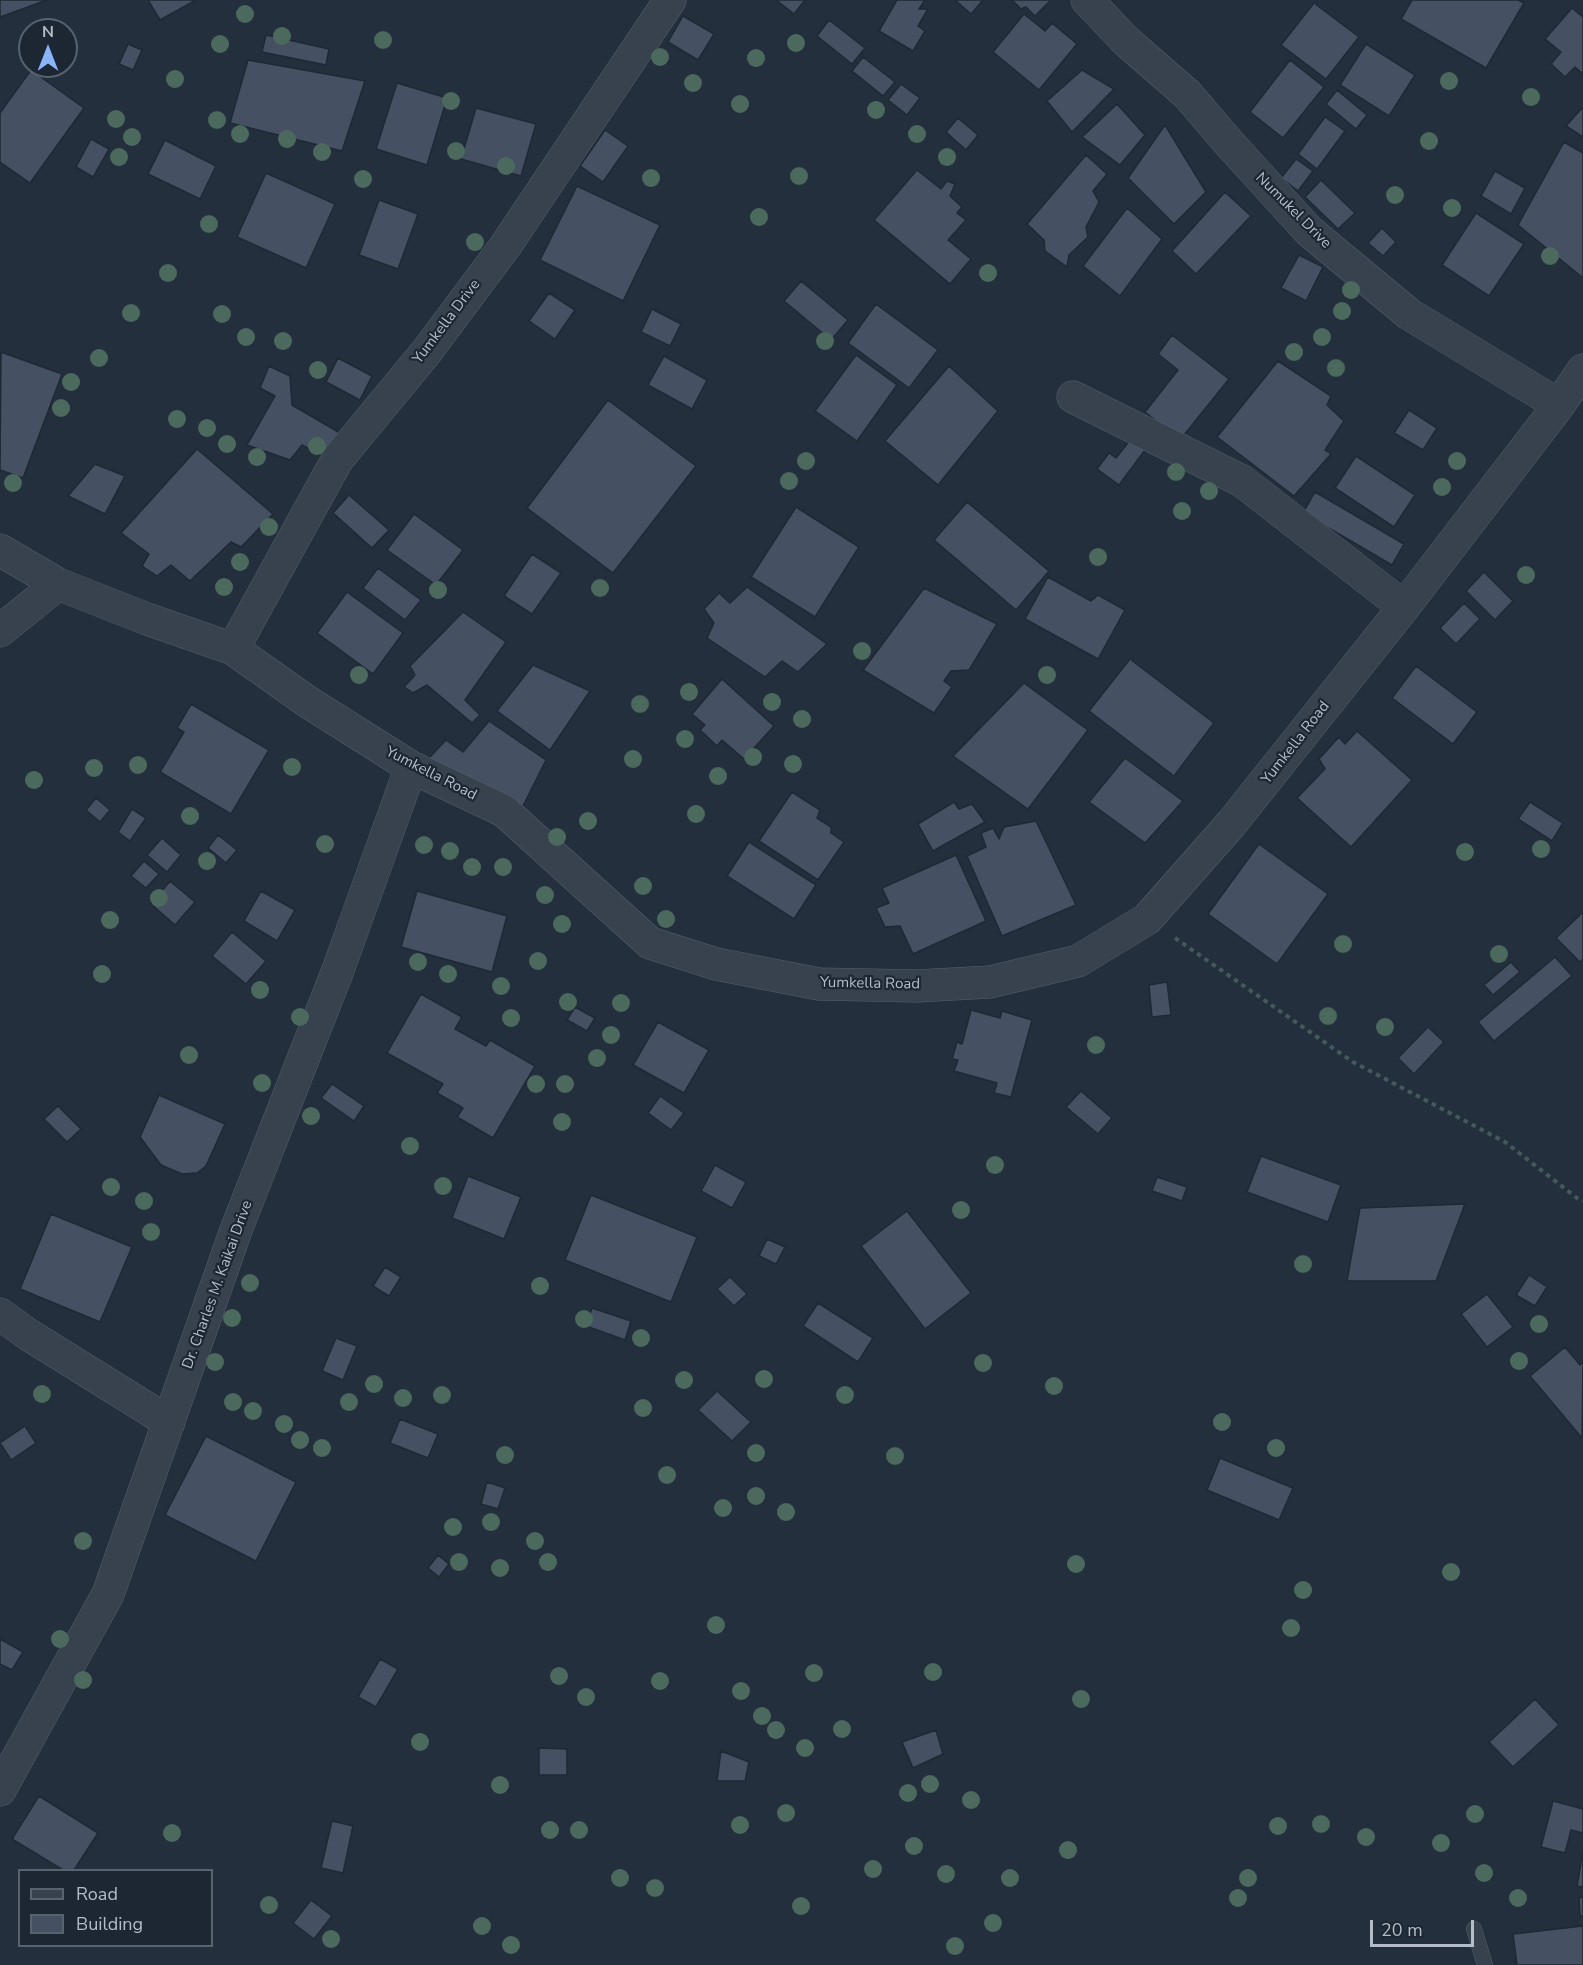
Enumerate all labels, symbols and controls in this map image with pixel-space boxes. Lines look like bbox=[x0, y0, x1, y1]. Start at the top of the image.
north arrow bbox=[18, 18, 78, 78]
text: N bbox=[42, 21, 54, 43]
street label: Numukel Drive bbox=[1251, 169, 1335, 253]
street label: Yumkella Drive bbox=[410, 276, 484, 368]
street label: Yumkella Road bbox=[1258, 698, 1334, 788]
street label: Yumkella Road bbox=[382, 743, 480, 805]
street label: Yumkella Road bbox=[820, 974, 920, 994]
street label: Dr. Charles M. Kaikai Drive bbox=[179, 1198, 257, 1372]
legend bbox=[18, 1869, 213, 1947]
text: Road bbox=[76, 1882, 118, 1906]
scale bar bbox=[1373, 1908, 1476, 1946]
text: Building bbox=[76, 1912, 143, 1936]
text: 20 m bbox=[1381, 1918, 1423, 1942]

